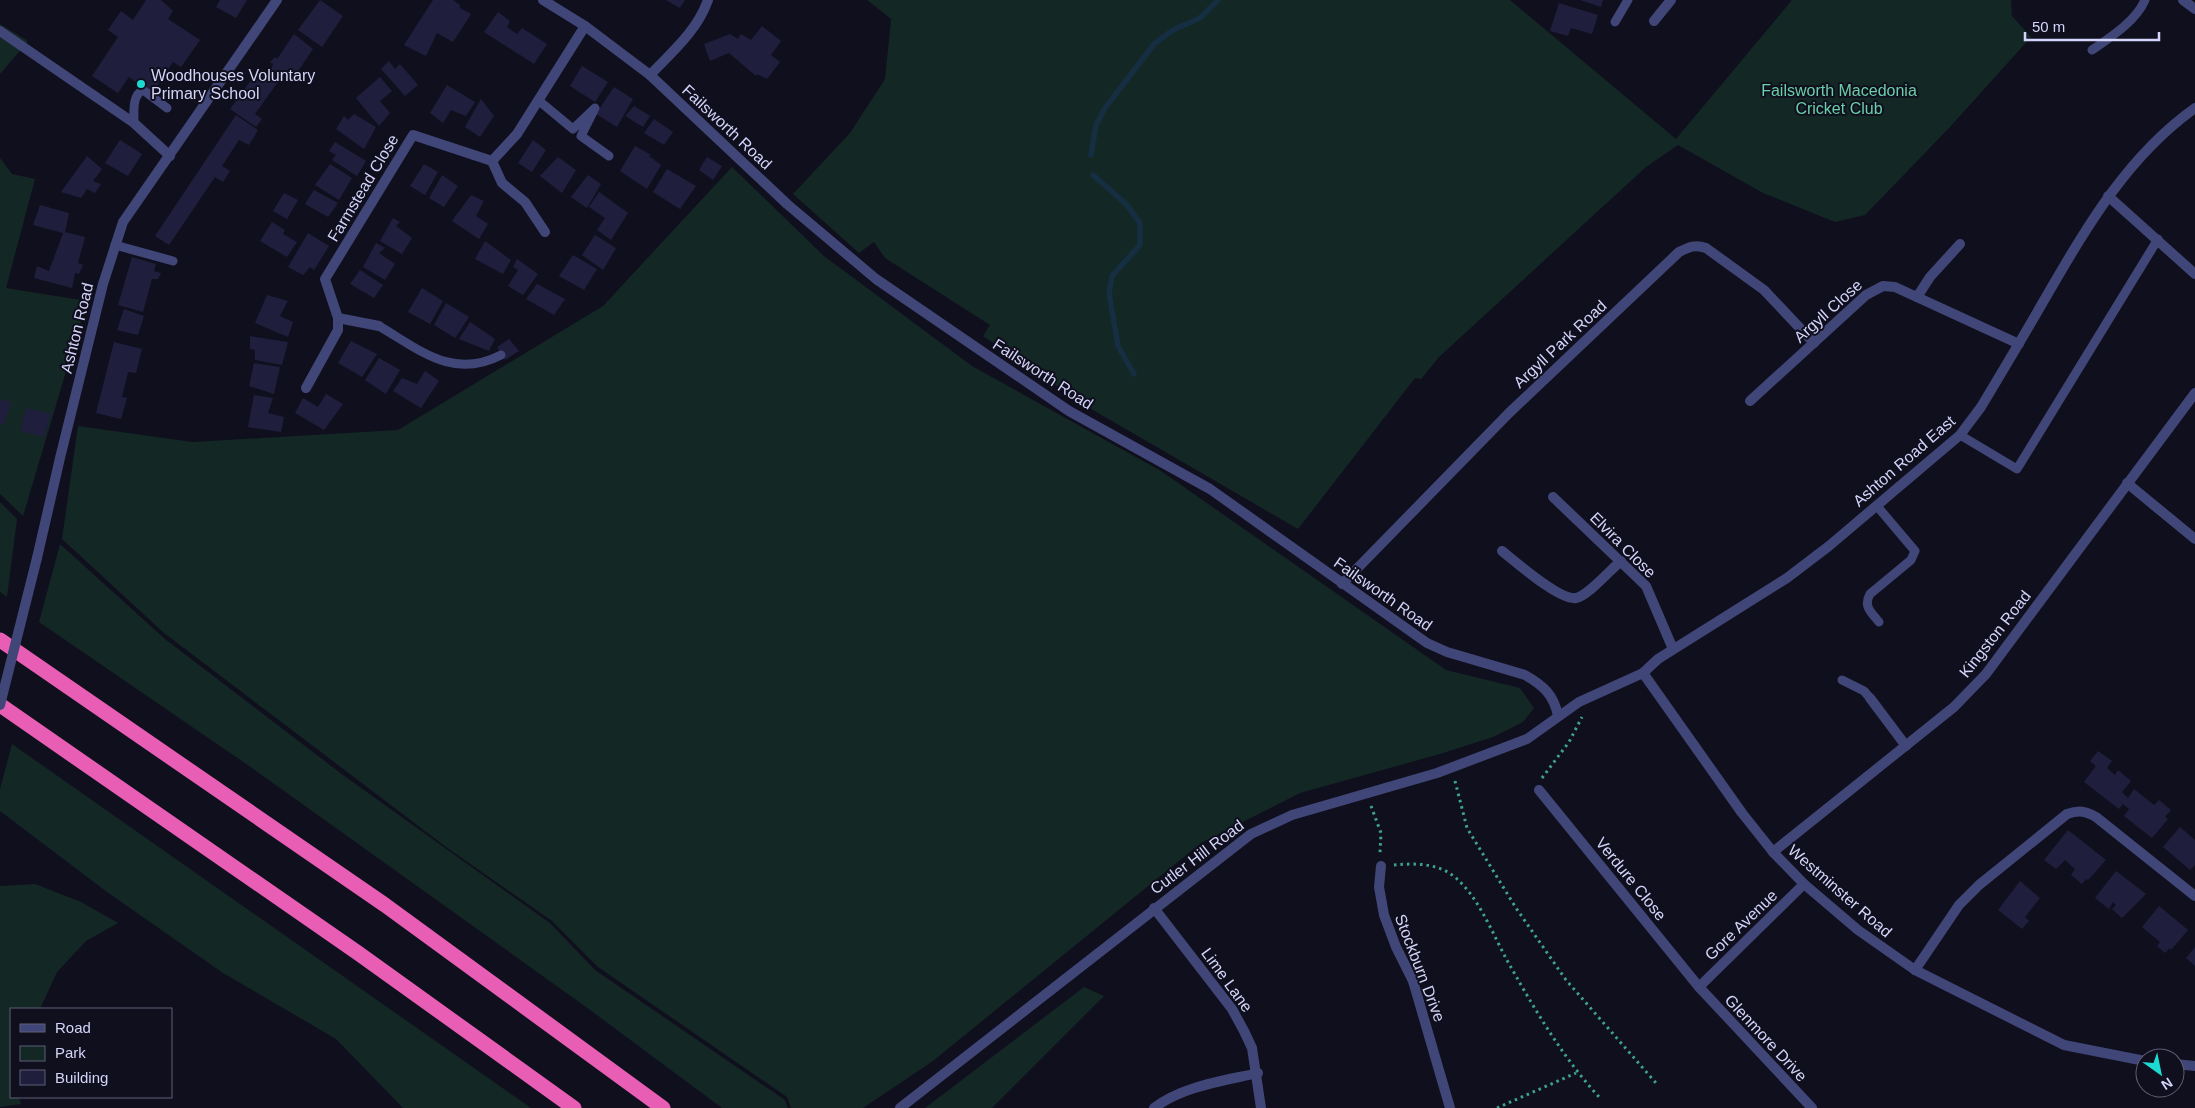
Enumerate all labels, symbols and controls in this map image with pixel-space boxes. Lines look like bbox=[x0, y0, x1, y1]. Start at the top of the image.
scale bar bbox=[2025, 10, 2159, 42]
text: 50 m bbox=[2032, 18, 2065, 35]
place label: Woodhouses Voluntary Primary School bbox=[151, 67, 315, 102]
marker: Woodhouses Voluntary Primary School bbox=[135, 78, 147, 90]
street label: Failsworth Road bbox=[679, 81, 775, 173]
park label: Failsworth Macedonia Cricket Club bbox=[1761, 82, 1917, 117]
street label: Farmstead Close bbox=[324, 131, 402, 245]
street label: Argyll Close bbox=[1791, 276, 1865, 346]
street label: Ashton Road bbox=[58, 281, 96, 375]
street label: Argyll Park Road bbox=[1510, 297, 1610, 391]
street label: Failsworth Road bbox=[990, 335, 1096, 413]
street label: Ashton Road East bbox=[1850, 412, 1959, 510]
street label: Elvira Close bbox=[1587, 509, 1659, 581]
street label: Failsworth Road bbox=[1331, 554, 1435, 634]
street label: Kingston Road bbox=[1956, 587, 2034, 681]
street label: Cutler Hill Road bbox=[1147, 816, 1247, 898]
street label: Verdure Close bbox=[1592, 834, 1670, 924]
street label: Westminster Road bbox=[1785, 842, 1895, 940]
street label: Gore Avenue bbox=[1702, 886, 1780, 963]
street label: Stockburn Drive bbox=[1392, 912, 1448, 1024]
street label: Lime Lane bbox=[1198, 945, 1256, 1015]
street label: Glenmore Drive bbox=[1722, 991, 1810, 1085]
legend bbox=[10, 1008, 172, 1098]
text: Road bbox=[55, 1019, 91, 1036]
text: Park bbox=[55, 1044, 86, 1061]
north arrow bbox=[2135, 1048, 2185, 1098]
text: Building bbox=[55, 1069, 108, 1086]
text: N bbox=[2158, 1074, 2176, 1093]

